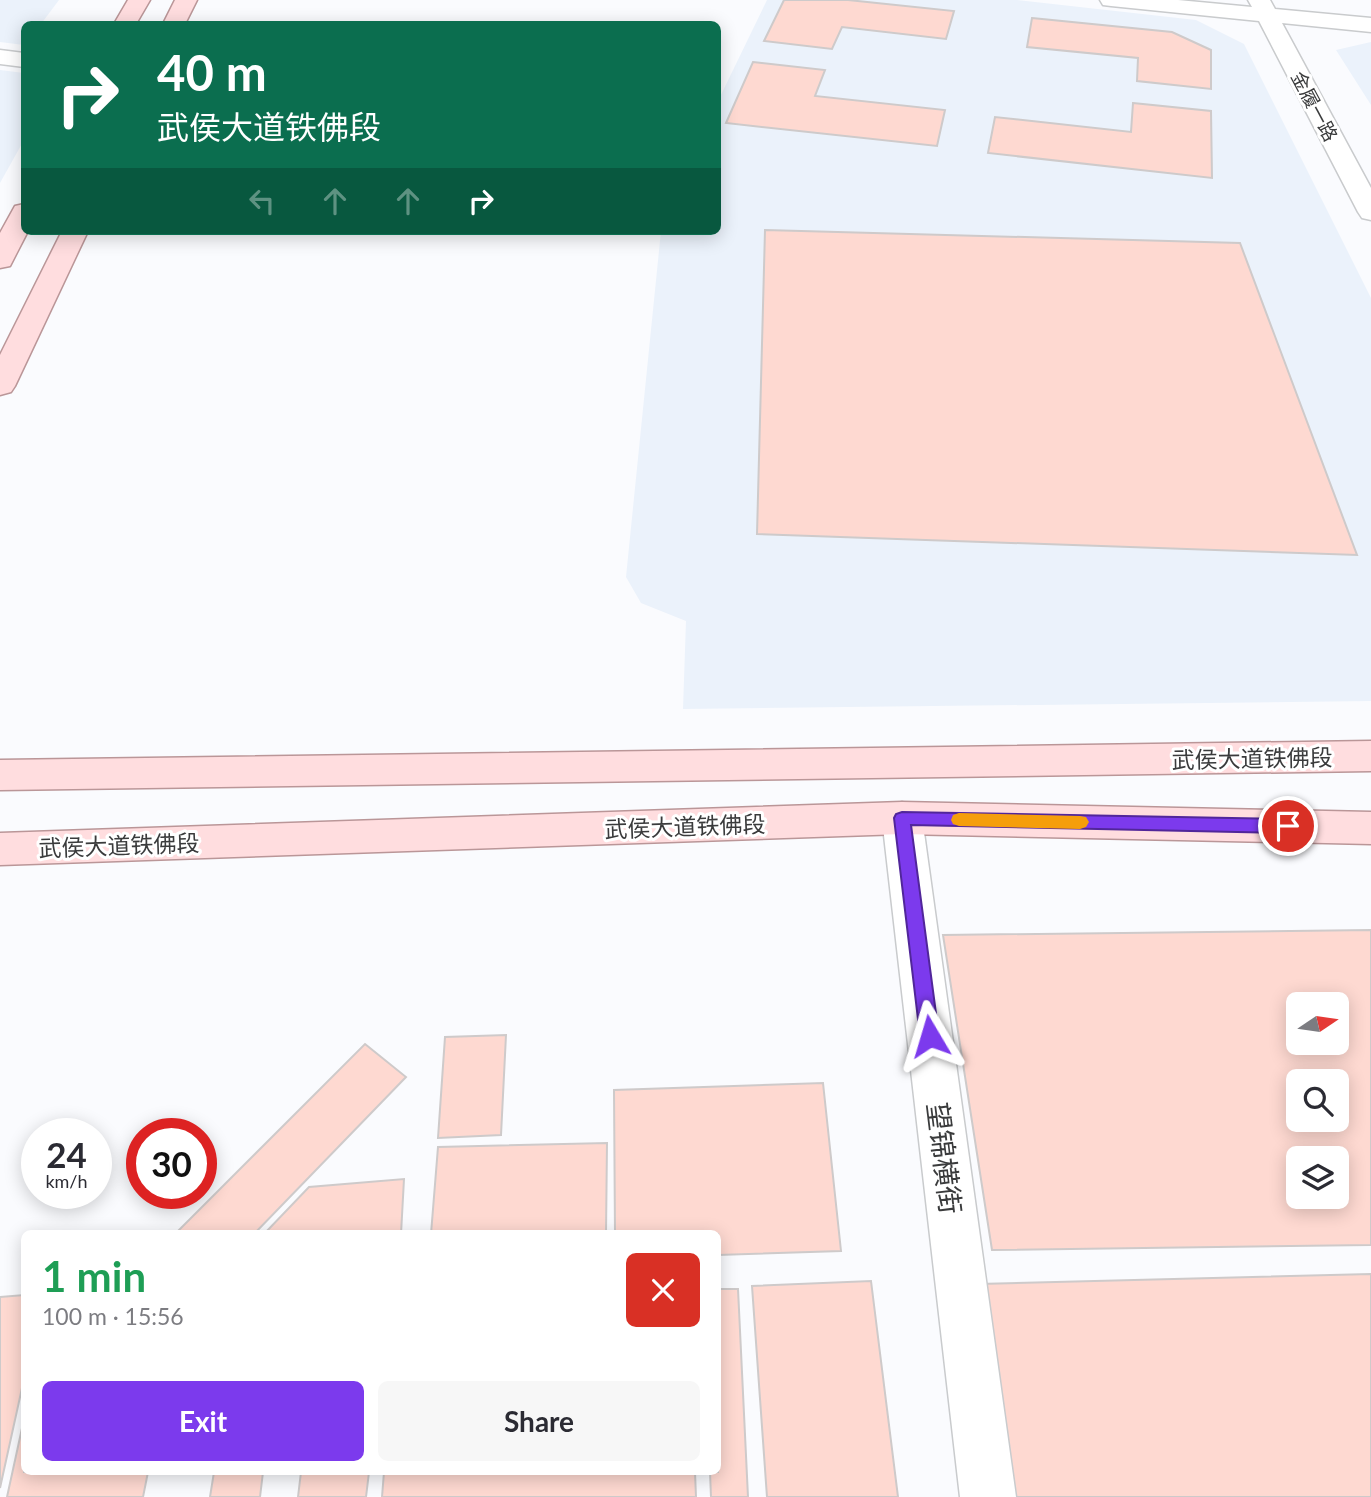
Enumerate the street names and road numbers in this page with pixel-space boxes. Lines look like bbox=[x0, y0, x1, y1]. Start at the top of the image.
street label: 金履一路 bbox=[1287, 67, 1343, 145]
street label: 武侯大道铁佛段 bbox=[1171, 743, 1333, 773]
street label: 武侯大道铁佛段 bbox=[604, 809, 766, 843]
street label: 武侯大道铁佛段 bbox=[38, 828, 200, 862]
street label: 望锦横街 bbox=[921, 1100, 969, 1216]

